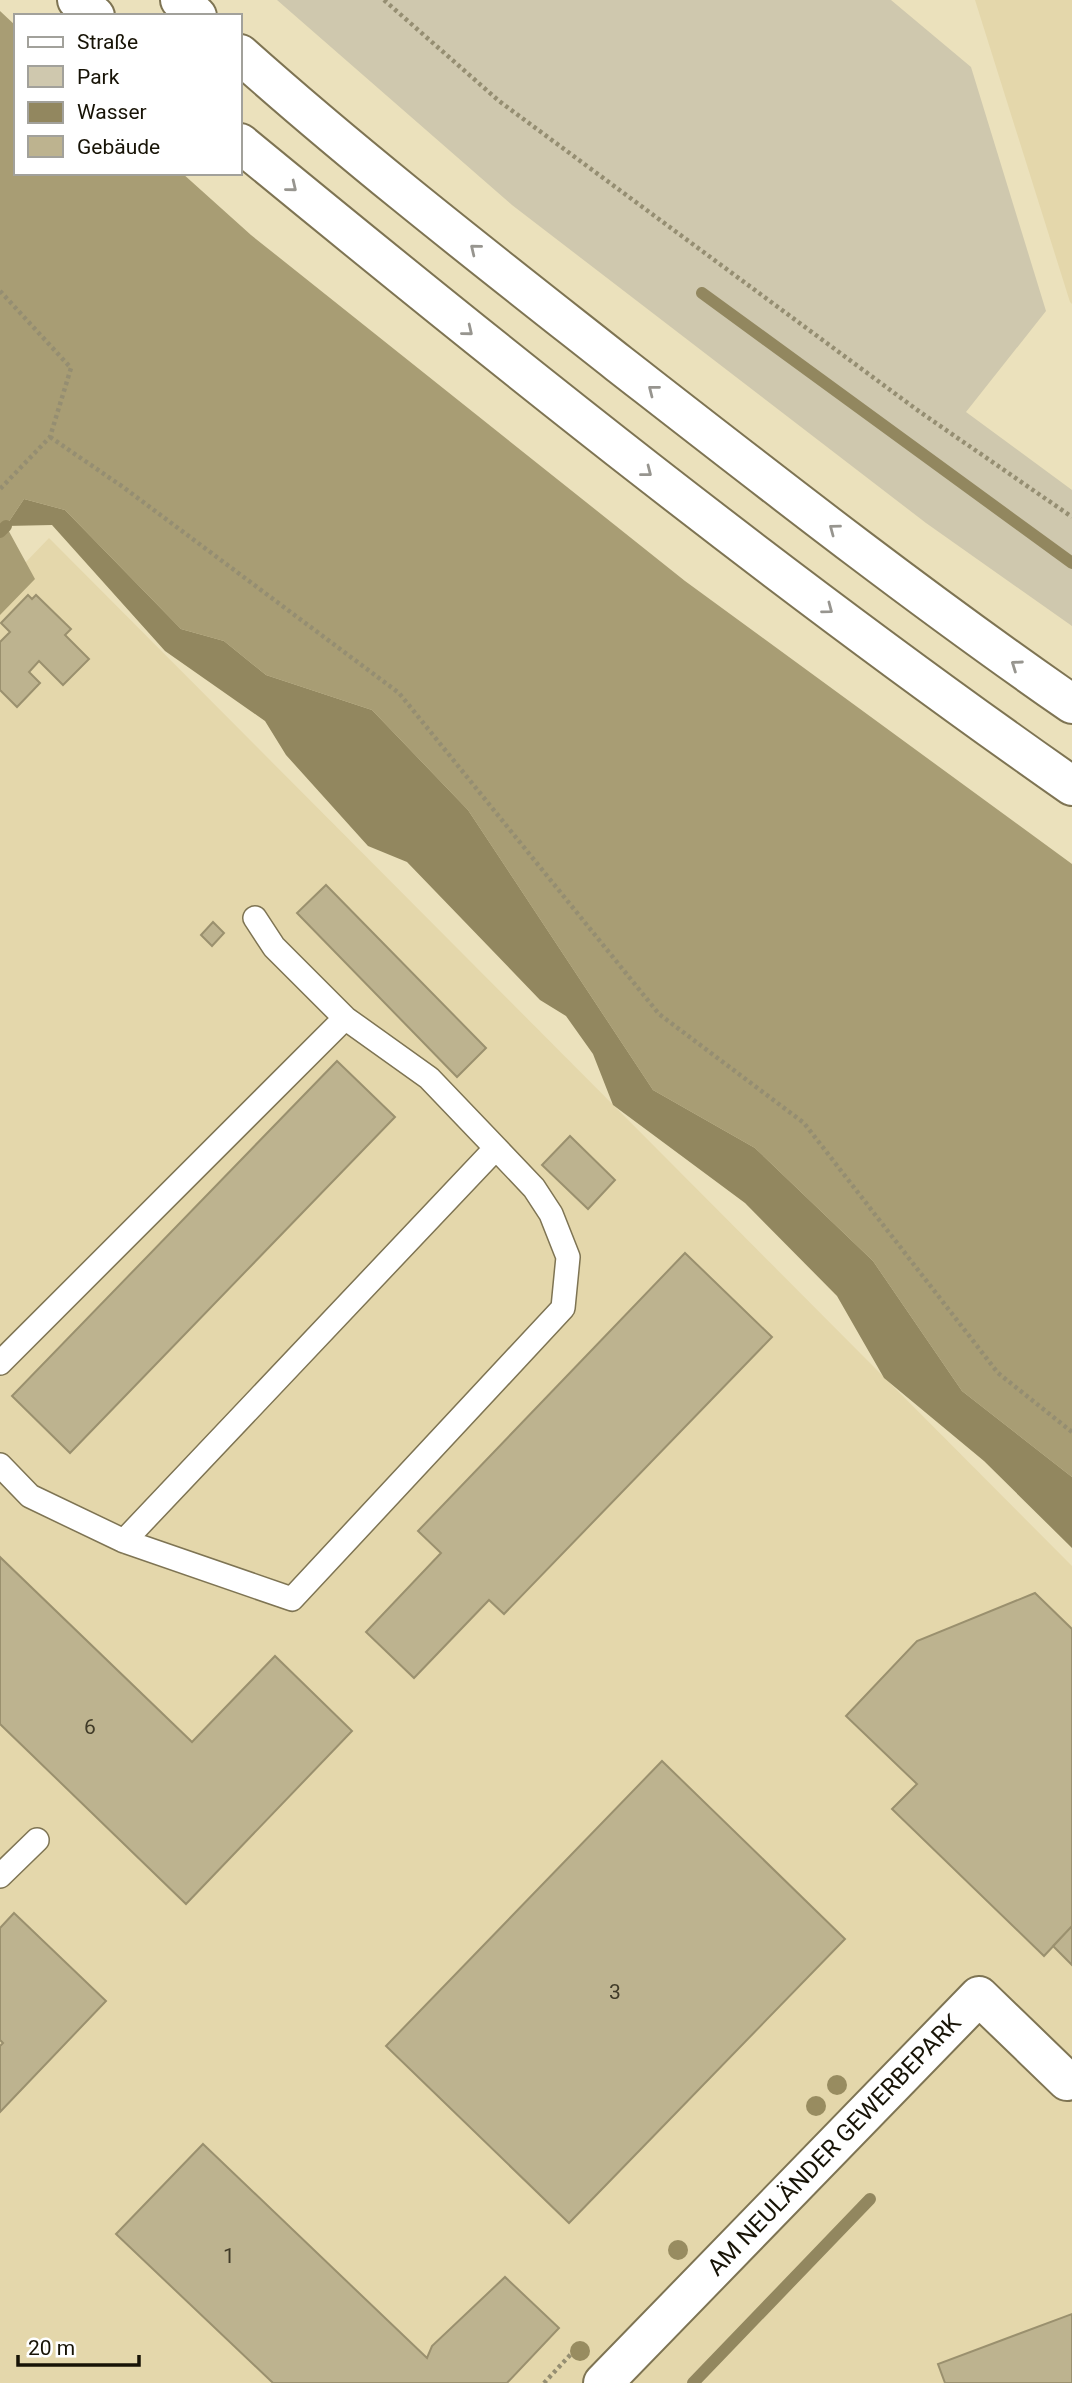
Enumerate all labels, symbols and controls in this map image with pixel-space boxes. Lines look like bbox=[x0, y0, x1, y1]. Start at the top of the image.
legend bbox=[14, 14, 242, 175]
text: Straße bbox=[77, 30, 138, 54]
text: Park bbox=[77, 65, 120, 89]
text: Wasser bbox=[77, 100, 147, 124]
text: Gebäude bbox=[77, 135, 160, 159]
one-way arrow bbox=[284, 179, 297, 191]
one-way arrow bbox=[471, 245, 484, 257]
one-way arrow bbox=[460, 323, 473, 335]
one-way arrow bbox=[649, 386, 661, 399]
one-way arrow bbox=[639, 463, 652, 476]
one-way arrow bbox=[829, 525, 842, 537]
one-way arrow bbox=[821, 601, 833, 614]
one-way arrow bbox=[1011, 661, 1024, 673]
house number: 6 bbox=[84, 1715, 96, 1739]
house number: 3 bbox=[609, 1980, 621, 2004]
street label: AM NEULÄNDER GEWERBEPARK bbox=[702, 2008, 967, 2281]
house number: 1 bbox=[223, 2244, 235, 2268]
scale bar bbox=[18, 2324, 138, 2368]
text: 20 m bbox=[28, 2336, 75, 2360]

